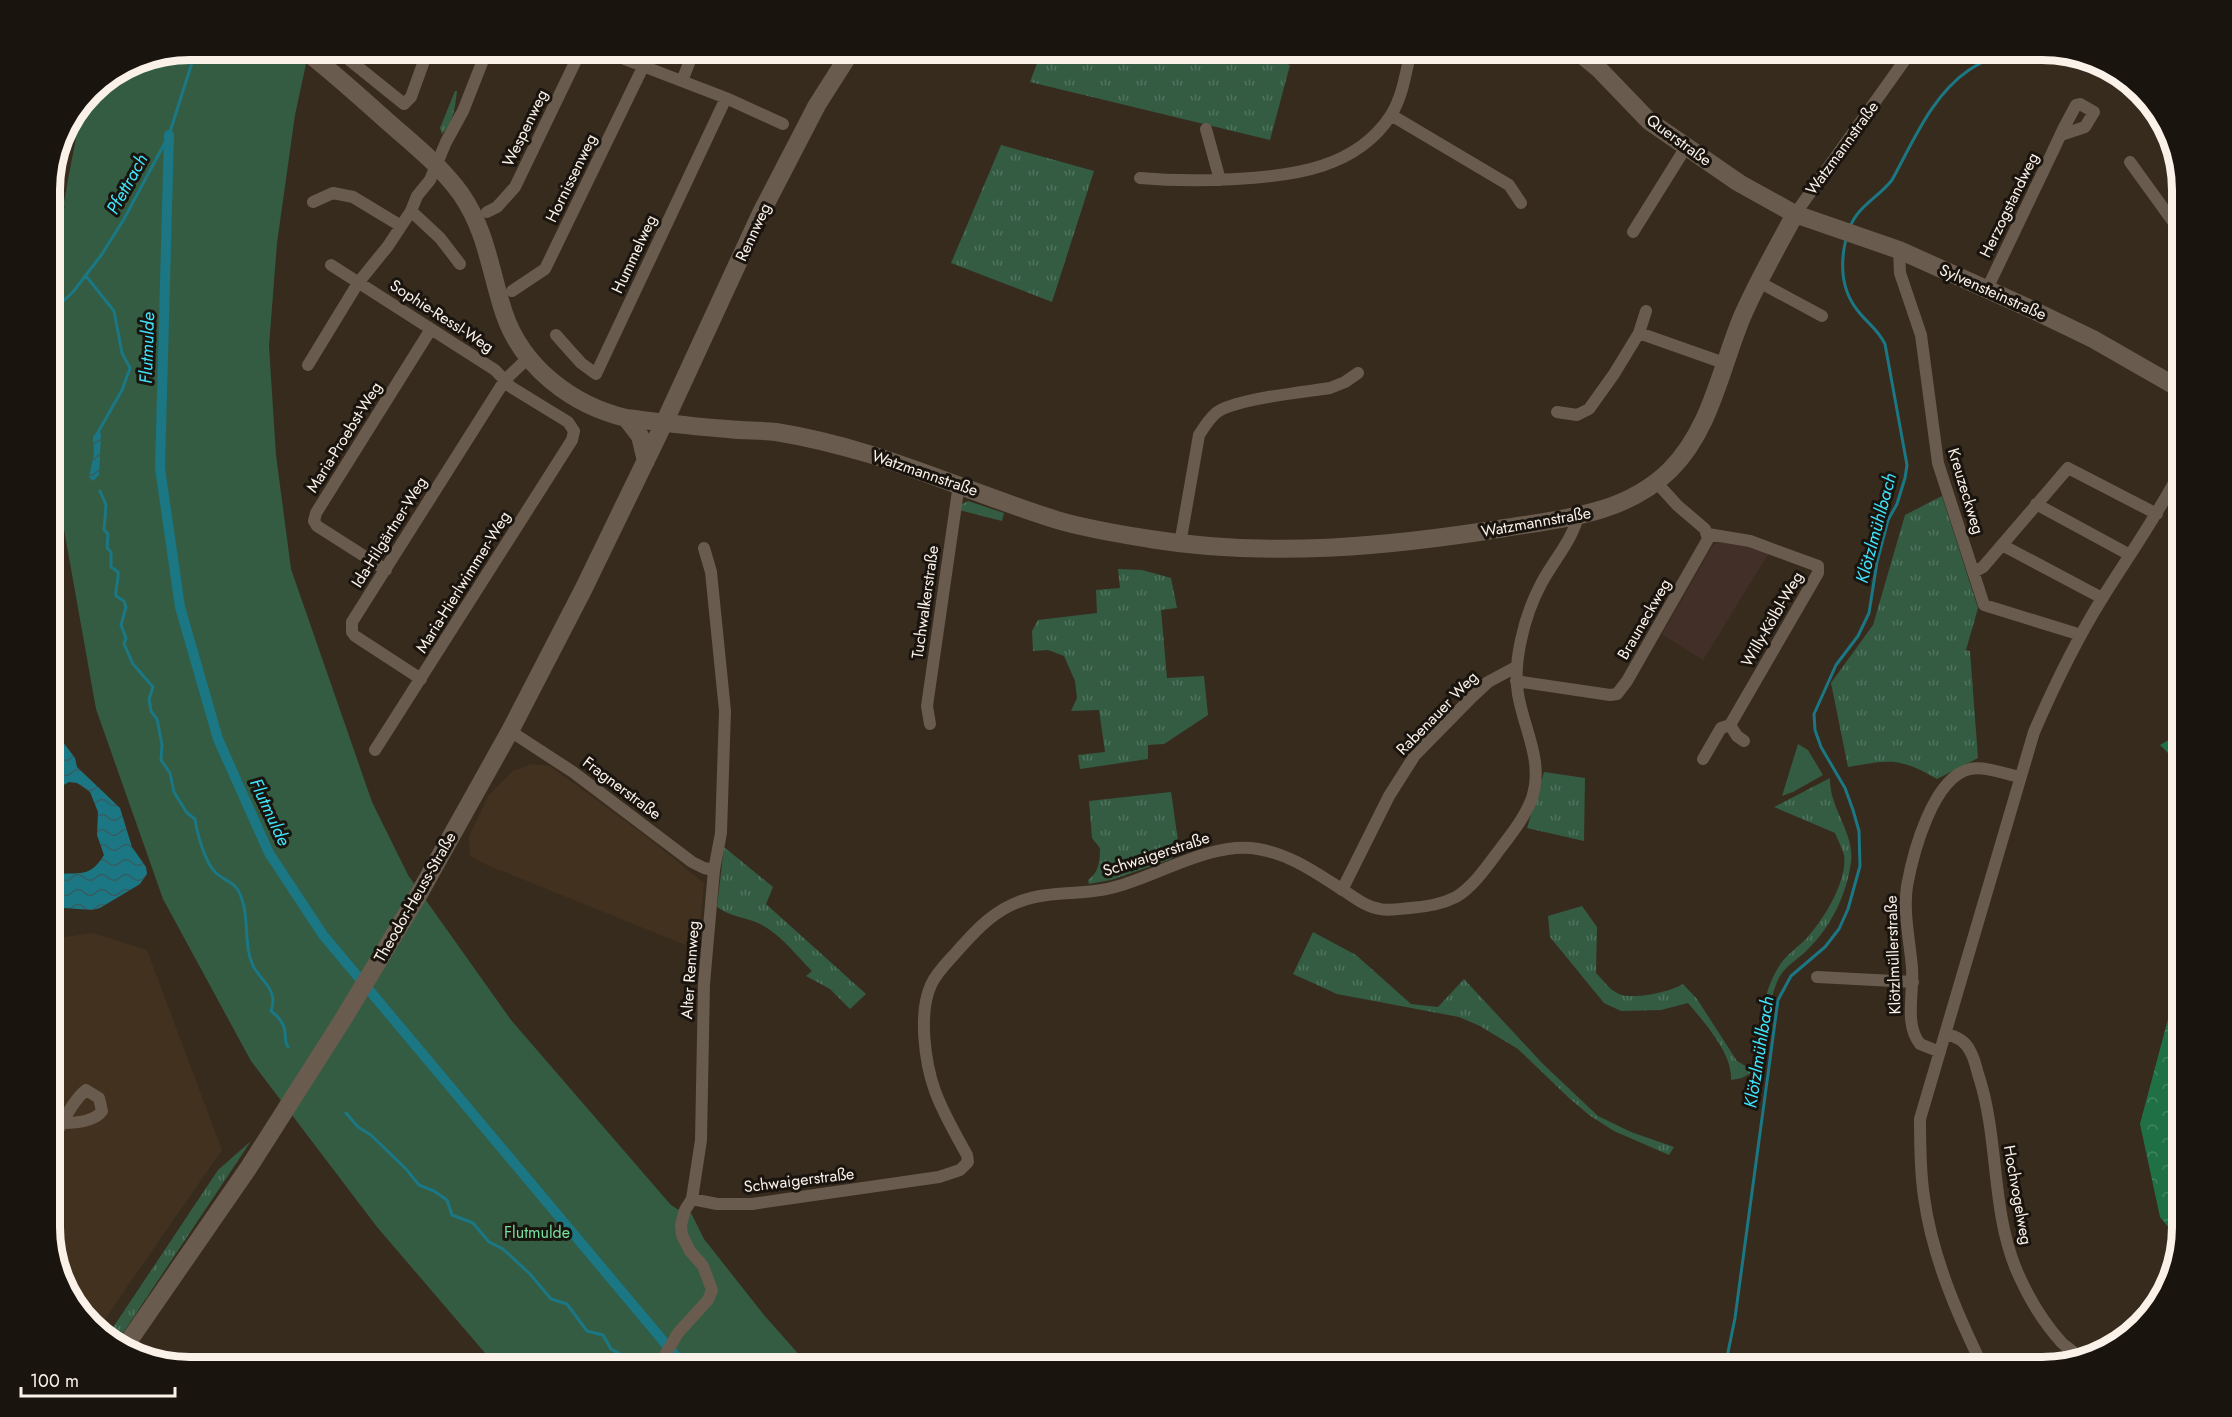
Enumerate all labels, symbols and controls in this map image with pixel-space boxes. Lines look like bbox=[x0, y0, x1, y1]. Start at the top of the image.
street label: Wespenweg bbox=[496, 86, 554, 170]
street label: Watzmannstraße bbox=[1800, 96, 1884, 200]
street label: Querstraße bbox=[1642, 108, 1716, 172]
street label: Hornissenweg bbox=[540, 130, 602, 226]
water label: Pfettrach bbox=[100, 149, 154, 219]
street label: Herzogstandweg bbox=[1974, 149, 2044, 261]
street label: Rennweg bbox=[729, 199, 777, 265]
street label: Hummelweg bbox=[606, 211, 662, 297]
street label: Sylvensteinstraße bbox=[1936, 258, 2050, 326]
street label: Sophie-Ressl-Weg bbox=[385, 274, 499, 358]
water label: Flutmulde bbox=[133, 312, 161, 384]
street label: Maria-Proebst-Weg bbox=[301, 377, 387, 497]
street label: Watzmannstraße bbox=[869, 444, 981, 502]
street label: Kreuzeckweg bbox=[1942, 445, 1990, 537]
water label: Klötzlmühlbach bbox=[1849, 470, 1903, 586]
street label: Ida-Hilgärtner-Weg bbox=[346, 472, 432, 592]
street label: Watzmannstraße bbox=[1479, 501, 1593, 543]
street label: Maria-Hierlwimmer-Weg bbox=[410, 507, 516, 657]
street label: Tuchwalkerstraße bbox=[906, 544, 944, 660]
street label: Willy-Kölbl-Weg bbox=[1735, 567, 1809, 671]
street label: Brauneckweg bbox=[1612, 574, 1676, 664]
street label: Rabenauer Weg bbox=[1391, 666, 1483, 760]
street label: Fragnerstraße bbox=[578, 751, 666, 825]
water label: Flutmulde bbox=[243, 774, 297, 850]
street label: Schwaigerstraße bbox=[1100, 826, 1212, 882]
street label: Theodor-Heuss-Straße bbox=[368, 828, 462, 966]
street label: Klötzlmüllerstraße bbox=[1879, 895, 1907, 1015]
street label: Alter Rennweg bbox=[675, 920, 705, 1020]
water label: Klötzlmühlbach bbox=[1737, 994, 1781, 1110]
street label: Hochvogelweg bbox=[1998, 1143, 2038, 1247]
street label: Schwaigerstraße bbox=[742, 1162, 856, 1198]
park label: Flutmulde bbox=[504, 1221, 570, 1244]
scale bar bbox=[21, 1360, 176, 1398]
text: 100 m bbox=[30, 1368, 79, 1394]

